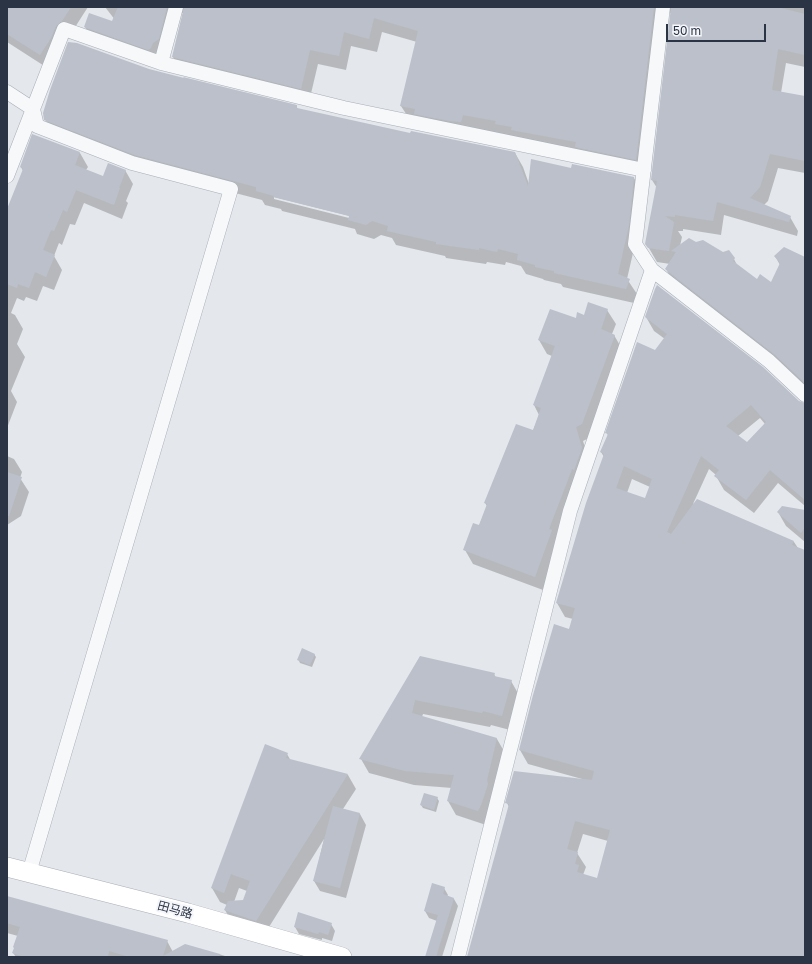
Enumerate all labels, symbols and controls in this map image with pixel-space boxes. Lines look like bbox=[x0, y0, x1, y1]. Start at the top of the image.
scale bar bbox=[668, 16, 768, 42]
text: 50 m bbox=[673, 23, 701, 38]
street label: 田马路 bbox=[156, 898, 194, 922]

